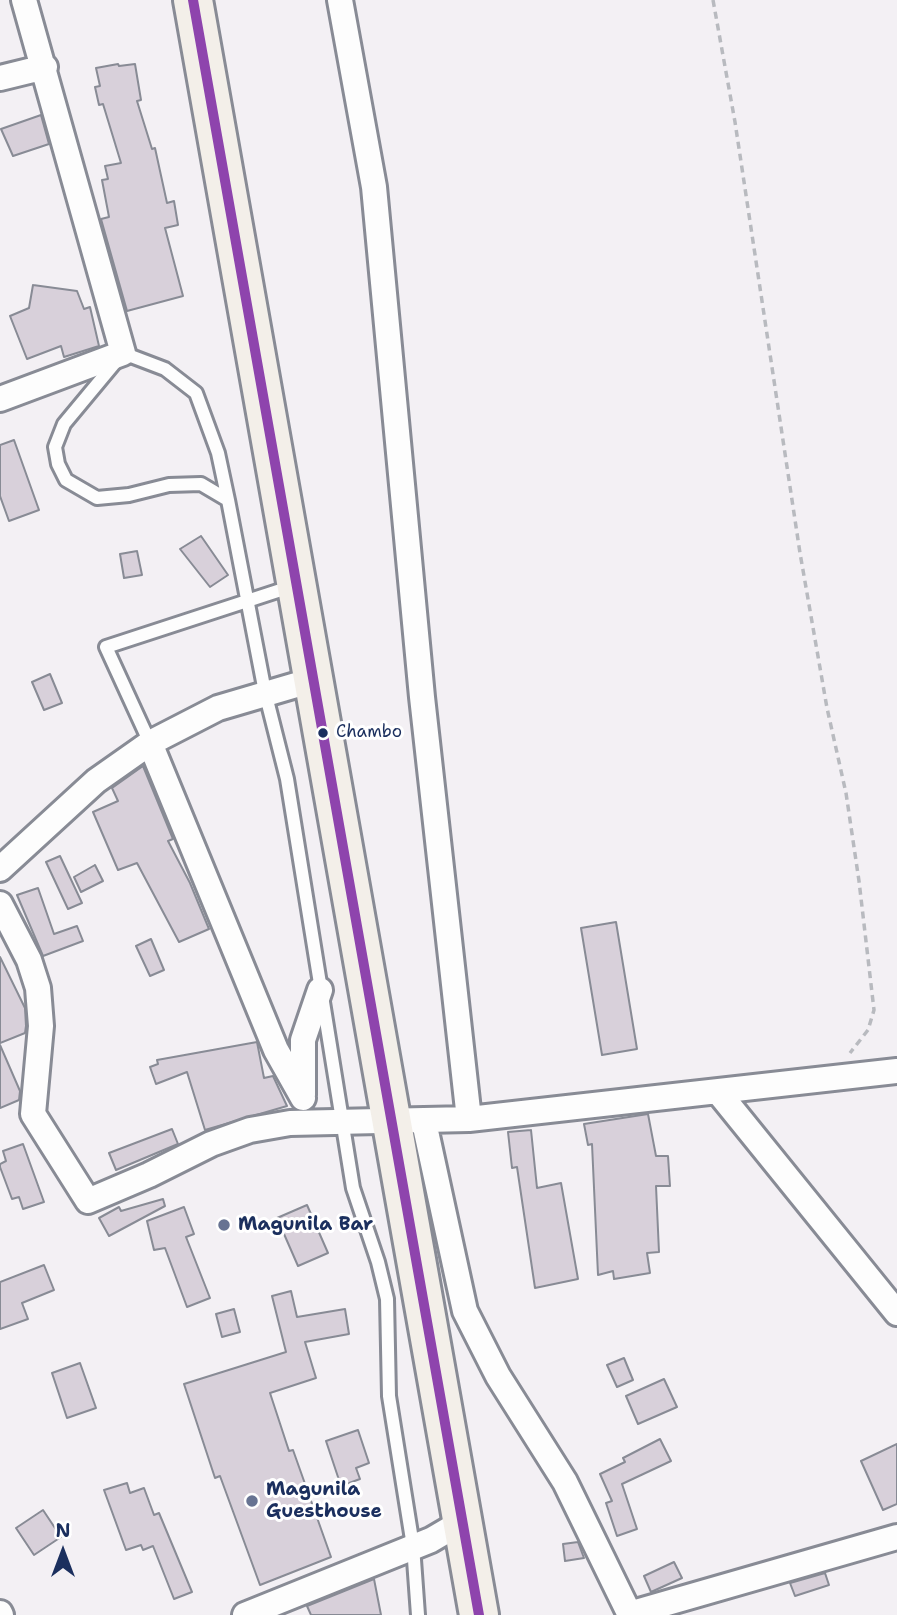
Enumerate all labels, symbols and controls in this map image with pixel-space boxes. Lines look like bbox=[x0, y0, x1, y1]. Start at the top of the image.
place label: Chambo bbox=[336, 723, 402, 743]
marker: Chambo bbox=[316, 726, 330, 740]
place label: Magunila Bar bbox=[238, 1214, 373, 1236]
marker: Magunila Bar bbox=[216, 1217, 232, 1233]
place label: Magunila Guesthouse bbox=[266, 1479, 382, 1523]
marker: Magunila Guesthouse bbox=[244, 1493, 260, 1509]
north arrow bbox=[28, 1517, 98, 1587]
text: N bbox=[55, 1518, 71, 1543]

